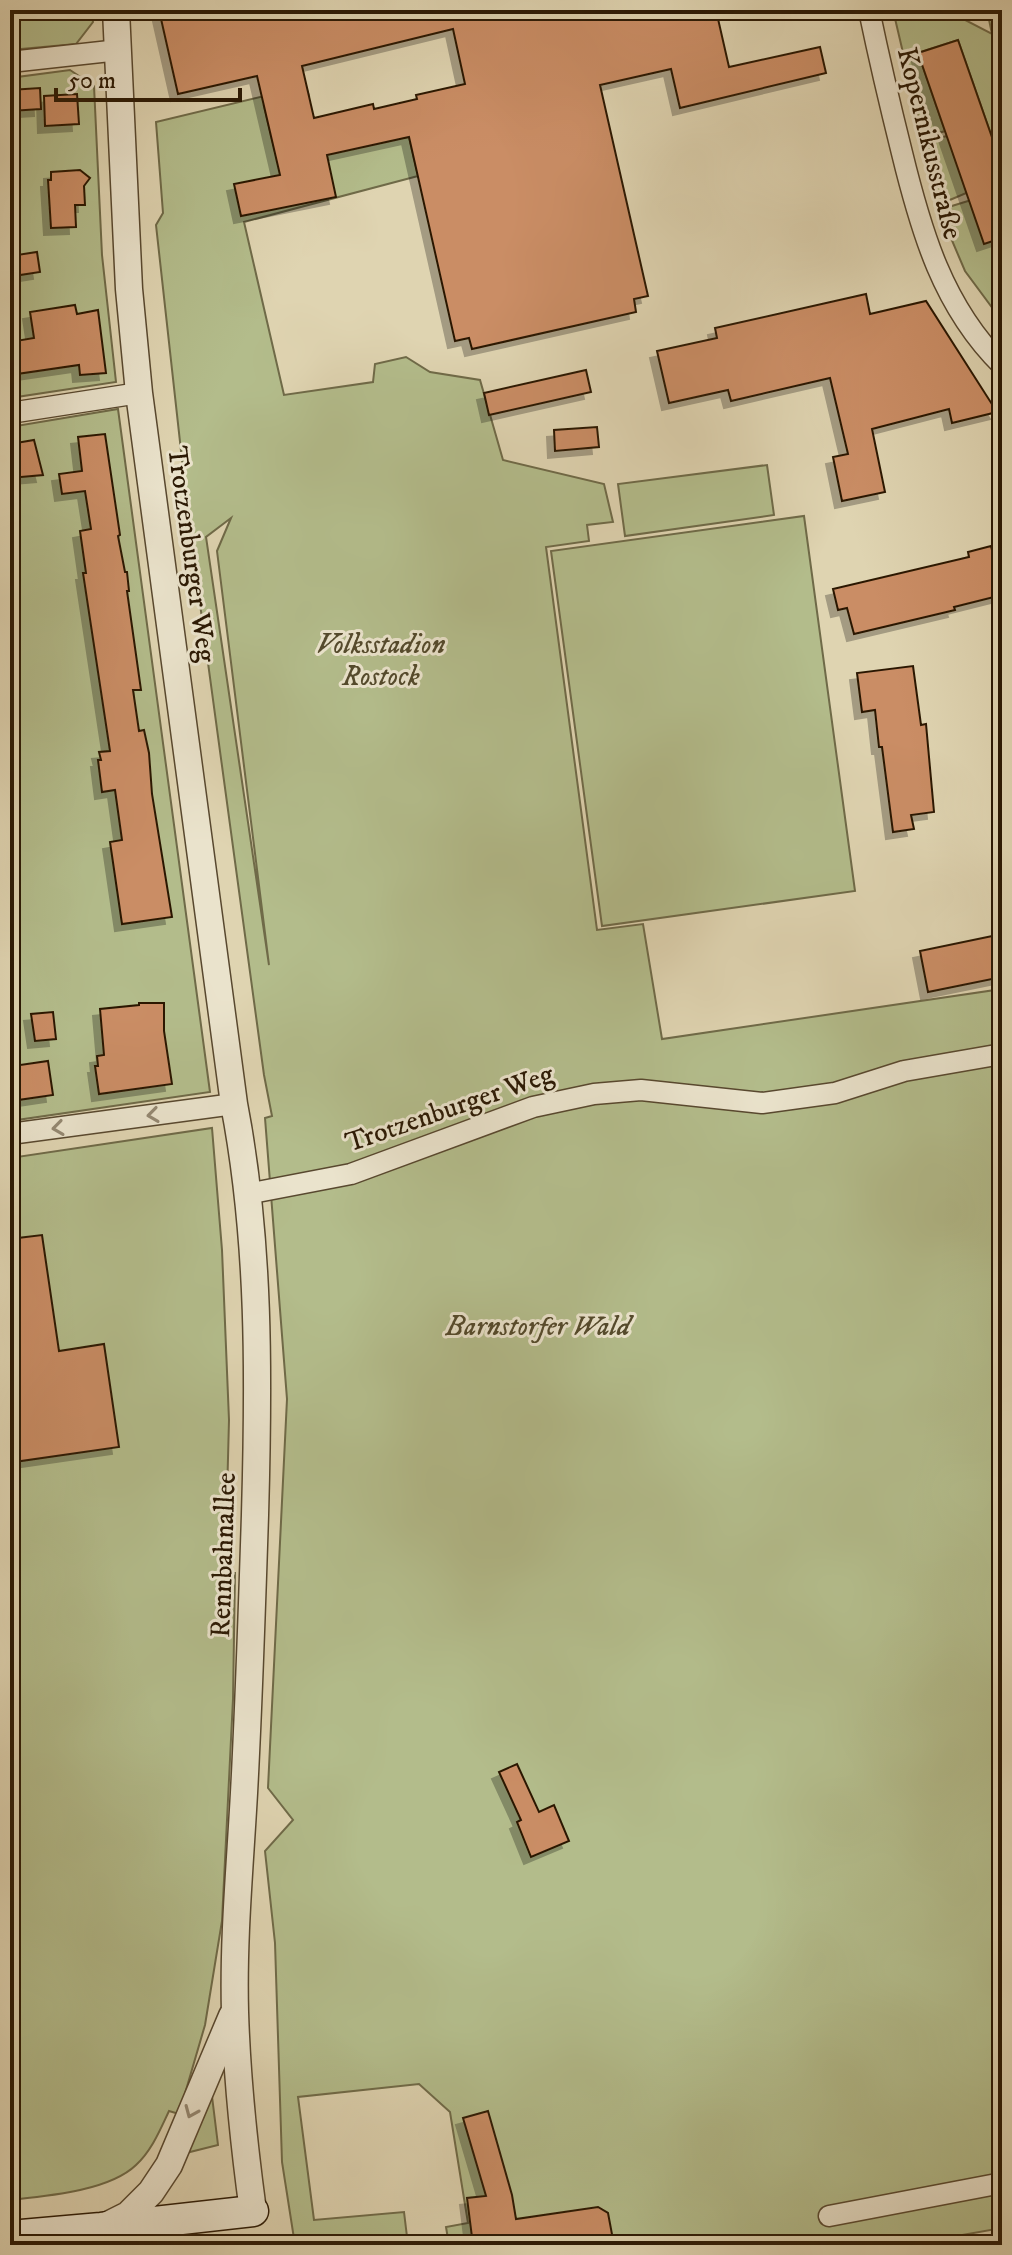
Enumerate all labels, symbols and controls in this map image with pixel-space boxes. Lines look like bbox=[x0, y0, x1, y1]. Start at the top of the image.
street label: Kopernikusstraße bbox=[889, 44, 970, 243]
scale bar bbox=[56, 52, 240, 102]
text: 50 m bbox=[68, 66, 116, 96]
street label: Trotzenburger Weg bbox=[159, 444, 224, 665]
park label: Volksstadion Rostock bbox=[317, 627, 445, 694]
street label: Trotzenburger Weg bbox=[341, 1056, 559, 1160]
one-way arrow bbox=[146, 1106, 159, 1123]
one-way arrow bbox=[51, 1119, 65, 1136]
park label: Barnstorfer Wald bbox=[445, 1309, 634, 1344]
street label: Rennbahnallee bbox=[203, 1472, 244, 1638]
one-way arrow bbox=[185, 2104, 201, 2118]

